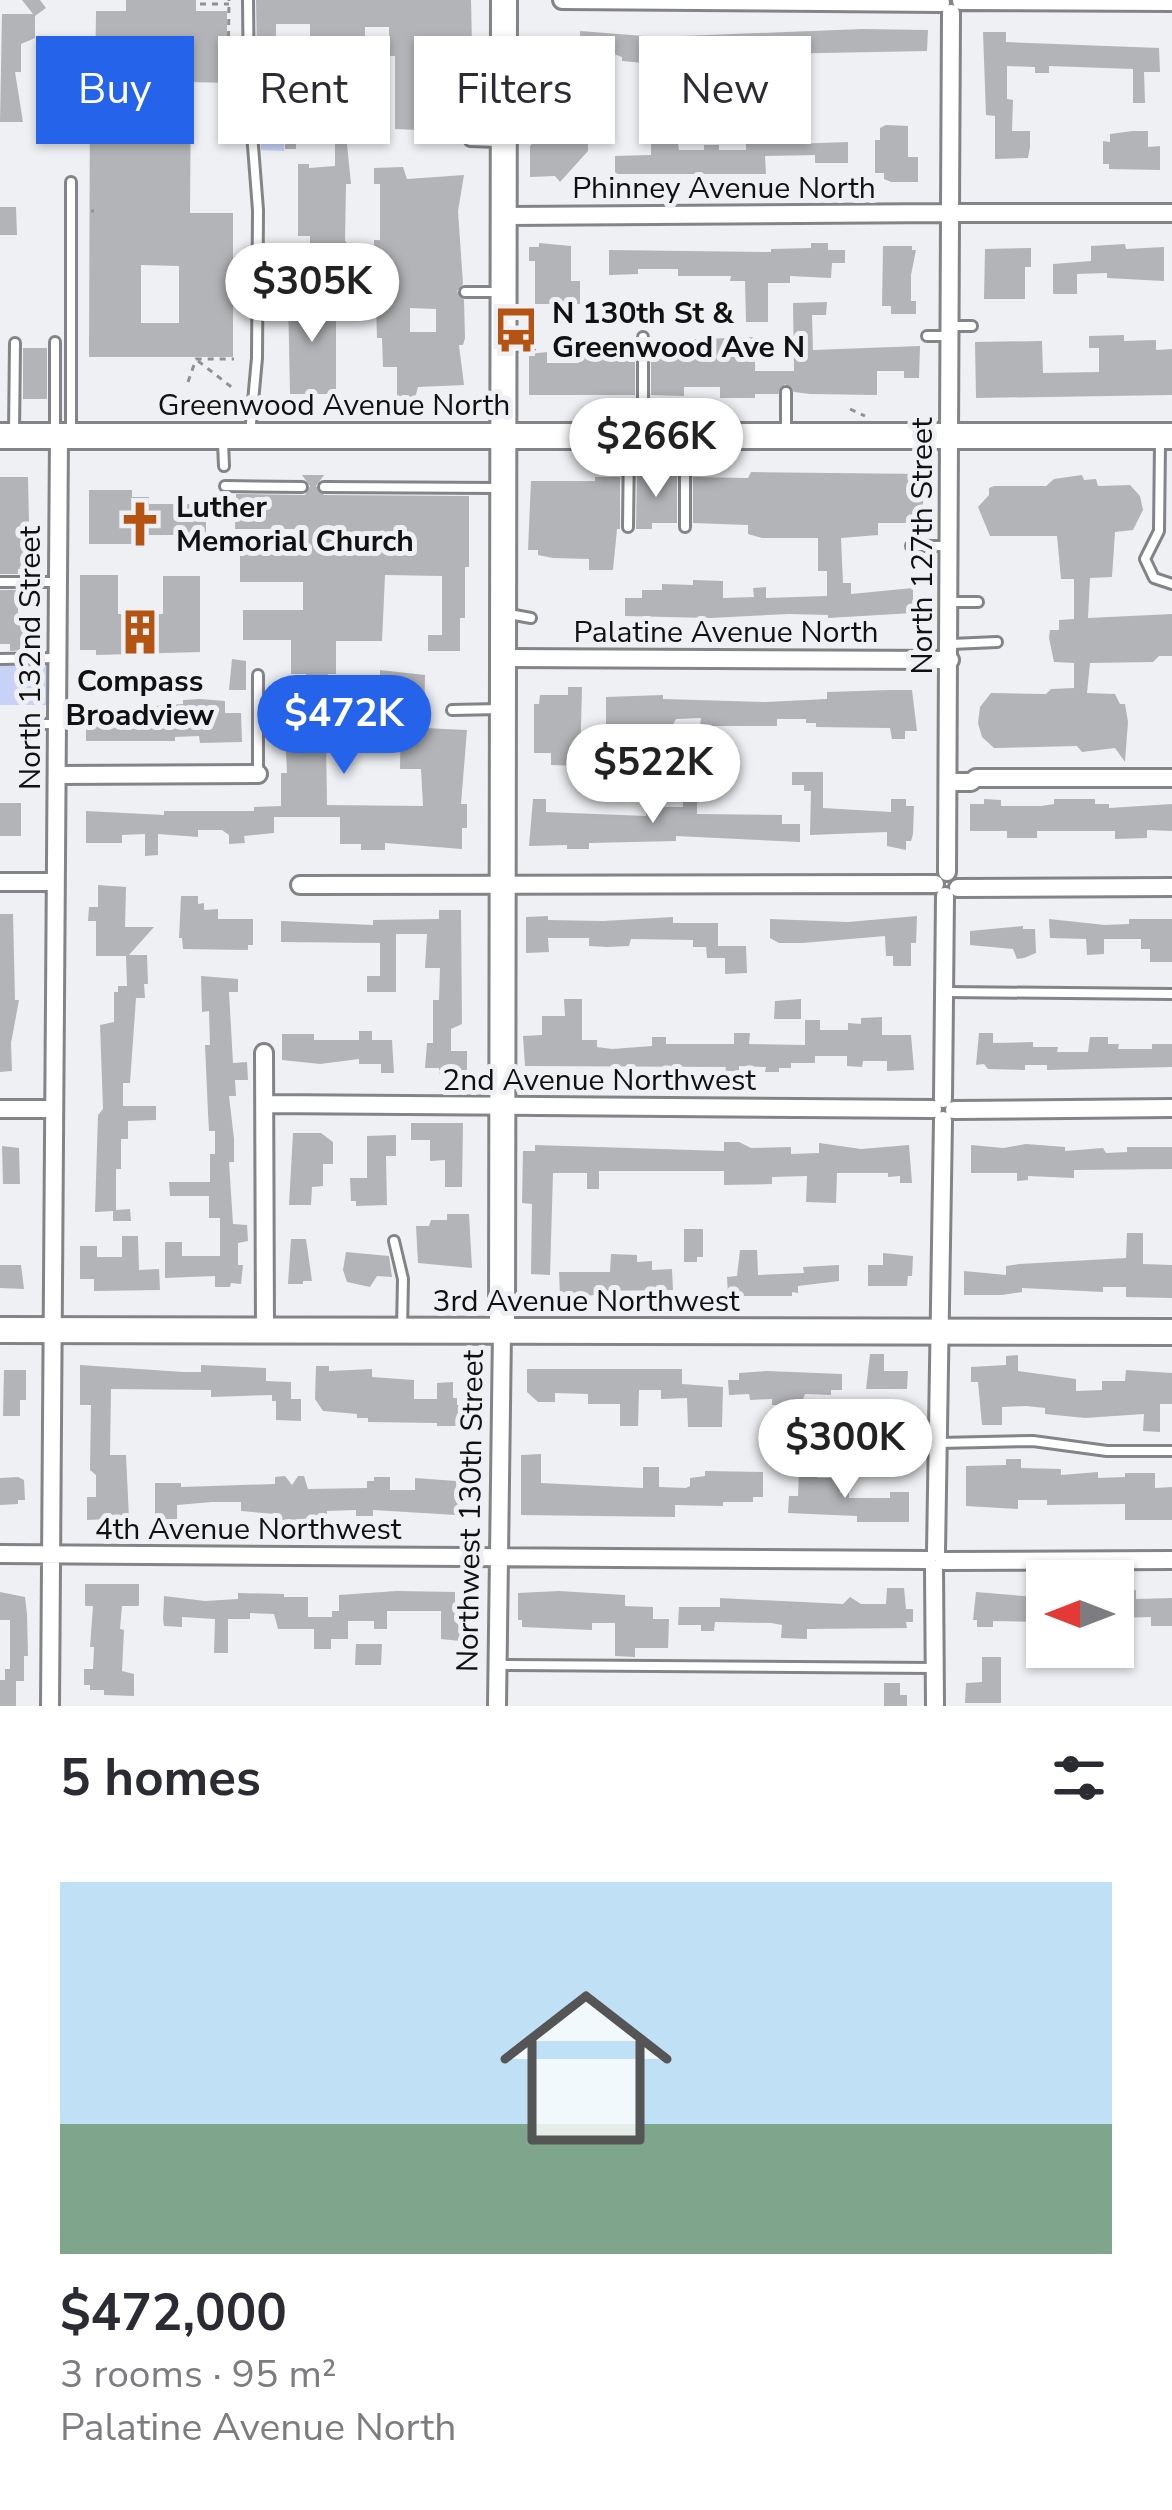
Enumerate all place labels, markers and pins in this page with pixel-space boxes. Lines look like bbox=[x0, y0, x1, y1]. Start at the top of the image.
pin: $305K bbox=[228, 243, 396, 345]
place label: N 130th St & Greenwood Ave N bbox=[552, 293, 805, 368]
bus stop icon: N 130th St & Greenwood Ave N bbox=[491, 305, 541, 355]
pin: $266K bbox=[572, 398, 740, 500]
place label: Luther Memorial Church bbox=[176, 487, 414, 562]
church icon: Luther Memorial Church bbox=[115, 499, 165, 549]
building icon: Compass Broadview bbox=[115, 607, 165, 657]
place label: Compass Broadview bbox=[66, 661, 215, 736]
pin: $472K bbox=[260, 675, 428, 777]
pin: $522K bbox=[569, 724, 737, 826]
pin: $300K bbox=[761, 1399, 929, 1501]

